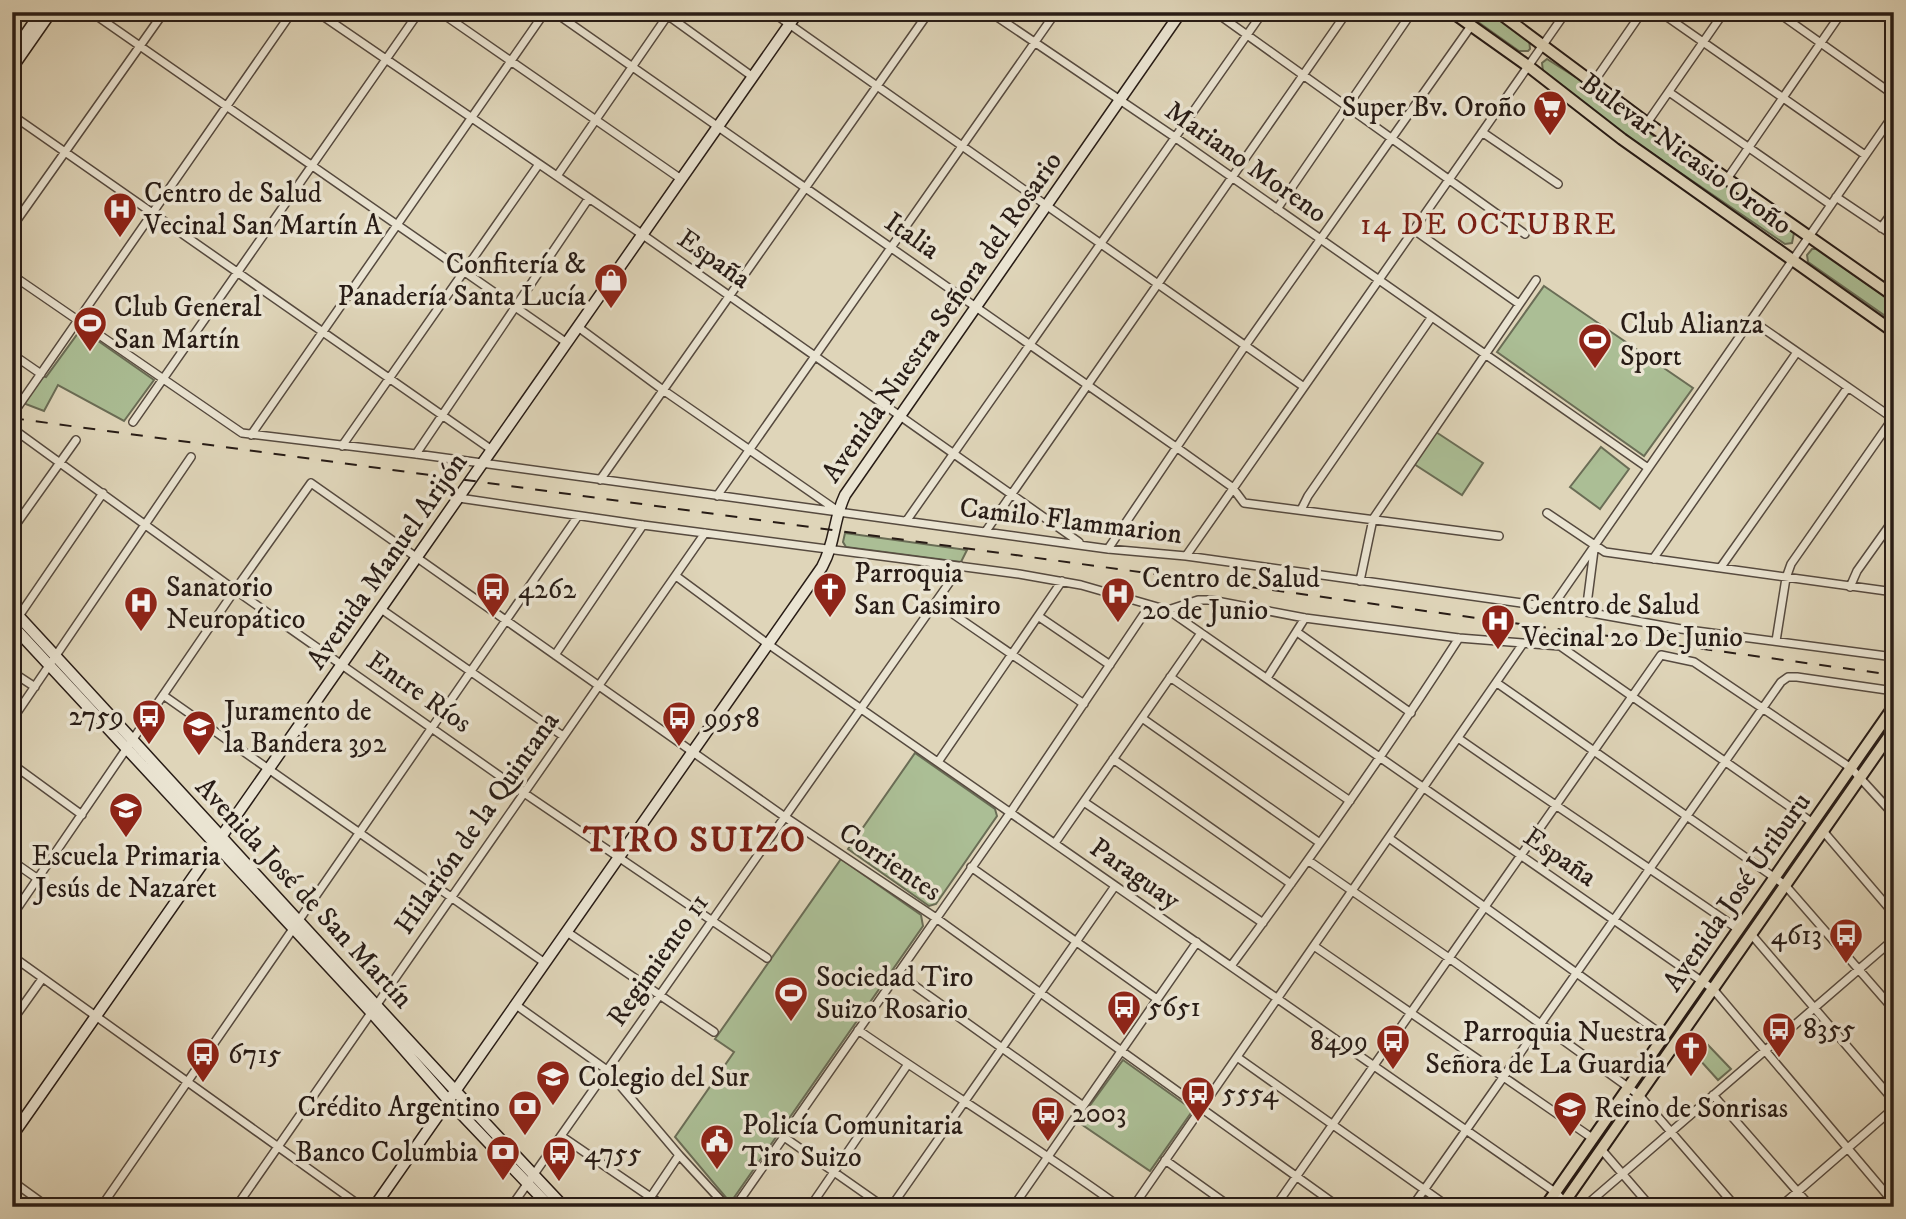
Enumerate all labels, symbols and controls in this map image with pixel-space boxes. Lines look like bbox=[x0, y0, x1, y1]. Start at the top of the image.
street label: Bulevar Nicasio Oroño bbox=[1573, 65, 1799, 243]
supermarket icon: Super Bv. Oroño bbox=[1531, 88, 1569, 137]
place label: Super Bv. Oroño bbox=[1342, 90, 1526, 125]
street label: Mariano Moreno bbox=[1158, 93, 1334, 231]
street label: Avenida Nuestra Señora del Rosario bbox=[814, 145, 1070, 489]
place label: Centro de Salud Vecinal San Martín A bbox=[143, 176, 383, 243]
hospital icon: Centro de Salud Vecinal San Martín A bbox=[101, 190, 139, 239]
street label: Italia bbox=[878, 205, 946, 267]
district label: 14 DE OCTUBRE bbox=[1360, 207, 1618, 244]
street label: España bbox=[671, 221, 758, 297]
place label: Confitería & Panadería Santa Lucía bbox=[337, 247, 586, 314]
shop icon: Confitería & Panadería Santa Lucía bbox=[592, 261, 630, 310]
place label: Club General San Martín bbox=[114, 290, 262, 357]
sports icon: Club General San Martín bbox=[71, 304, 109, 353]
place label: Club Alianza Sport bbox=[1620, 307, 1764, 374]
sports icon: Club Alianza Sport bbox=[1576, 321, 1614, 370]
street label: Avenida Manuel Arijón bbox=[299, 445, 475, 676]
street label: Camilo Flammarion bbox=[958, 490, 1185, 552]
place label: Parroquia San Casimiro bbox=[854, 556, 1001, 623]
place label: Centro de Salud 20 de Junio bbox=[1142, 561, 1320, 628]
place label: Sanatorio Neuropático bbox=[166, 570, 305, 637]
bus stop icon: 4262 bbox=[474, 570, 512, 619]
church icon: Parroquia San Casimiro bbox=[811, 570, 849, 619]
place label: 4262 bbox=[518, 572, 576, 607]
hospital icon: Centro de Salud 20 de Junio bbox=[1099, 575, 1137, 624]
hospital icon: Sanatorio Neuropático bbox=[122, 584, 160, 633]
place label: Centro de Salud Vecinal 20 De Junio bbox=[1521, 588, 1743, 655]
hospital icon: Centro de Salud Vecinal 20 De Junio bbox=[1479, 602, 1517, 651]
street label: Entre Ríos bbox=[360, 643, 478, 741]
place label: Juramento de la Bandera 392 bbox=[221, 694, 387, 761]
bus stop icon: 2759 bbox=[130, 697, 168, 746]
place label: 2759 bbox=[68, 699, 124, 734]
bus stop icon: 9958 bbox=[660, 699, 698, 748]
place label: 9958 bbox=[702, 701, 760, 736]
street label: Hilarión de la Quintana bbox=[387, 705, 567, 941]
school or university icon: Juramento de la Bandera 392 bbox=[180, 708, 218, 757]
street label: Avenida José de San Martín bbox=[188, 770, 421, 1016]
street label: Avenida José Uriburu bbox=[1655, 786, 1819, 998]
school or university icon: Escuela Primaria Jesús de Nazaret bbox=[107, 790, 145, 839]
street label: Corrientes bbox=[832, 815, 948, 909]
district label: TIRO SUIZO bbox=[582, 819, 807, 863]
street label: España bbox=[1517, 819, 1604, 895]
street label: Paraguay bbox=[1083, 830, 1188, 918]
place label: Escuela Primaria Jesús de Nazaret bbox=[31, 839, 221, 906]
street label: Regimiento 11 bbox=[599, 887, 717, 1033]
bus stop icon: 4613 bbox=[1827, 916, 1865, 965]
place label: 4613 bbox=[1771, 918, 1822, 953]
place label: Sociedad Tiro Suizo Rosario bbox=[816, 960, 973, 1027]
sports icon: Sociedad Tiro Suizo Rosario bbox=[772, 974, 810, 1023]
bus stop icon: 5651 bbox=[1105, 988, 1143, 1037]
place label: 5651 bbox=[1148, 990, 1201, 1025]
bus stop icon: 8355 bbox=[1760, 1010, 1798, 1059]
place label: 8355 bbox=[1803, 1012, 1855, 1047]
place label: Parroquia Nuestra Señora de La Guardia bbox=[1425, 1015, 1666, 1082]
bus stop icon: 8499 bbox=[1374, 1022, 1412, 1071]
place label: 8499 bbox=[1310, 1024, 1368, 1059]
church icon: Parroquia Nuestra Señora de La Guardia bbox=[1672, 1029, 1710, 1078]
bus stop icon: 6715 bbox=[184, 1035, 222, 1084]
place label: 6715 bbox=[228, 1037, 281, 1072]
school or university icon: Colegio del Sur bbox=[534, 1058, 572, 1107]
place label: Colegio del Sur bbox=[578, 1060, 750, 1095]
bus stop icon: 5554 bbox=[1179, 1074, 1217, 1123]
place label: 5554 bbox=[1222, 1076, 1279, 1111]
bank icon: Crédito Argentino bbox=[506, 1088, 544, 1137]
school or university icon: Reino de Sonrisas bbox=[1551, 1089, 1589, 1138]
place label: Crédito Argentino bbox=[298, 1090, 500, 1125]
place label: Reino de Sonrisas bbox=[1594, 1091, 1788, 1126]
bus stop icon: 2003 bbox=[1029, 1094, 1067, 1143]
place label: 2003 bbox=[1072, 1096, 1126, 1131]
place label: Policía Comunitaria Tiro Suizo bbox=[742, 1108, 963, 1175]
public building icon: Policía Comunitaria Tiro Suizo bbox=[698, 1122, 736, 1171]
bank icon: Banco Columbia bbox=[484, 1133, 522, 1182]
bus stop icon: 4755 bbox=[540, 1134, 578, 1183]
place label: Banco Columbia bbox=[295, 1135, 478, 1170]
place label: 4755 bbox=[584, 1136, 642, 1171]

